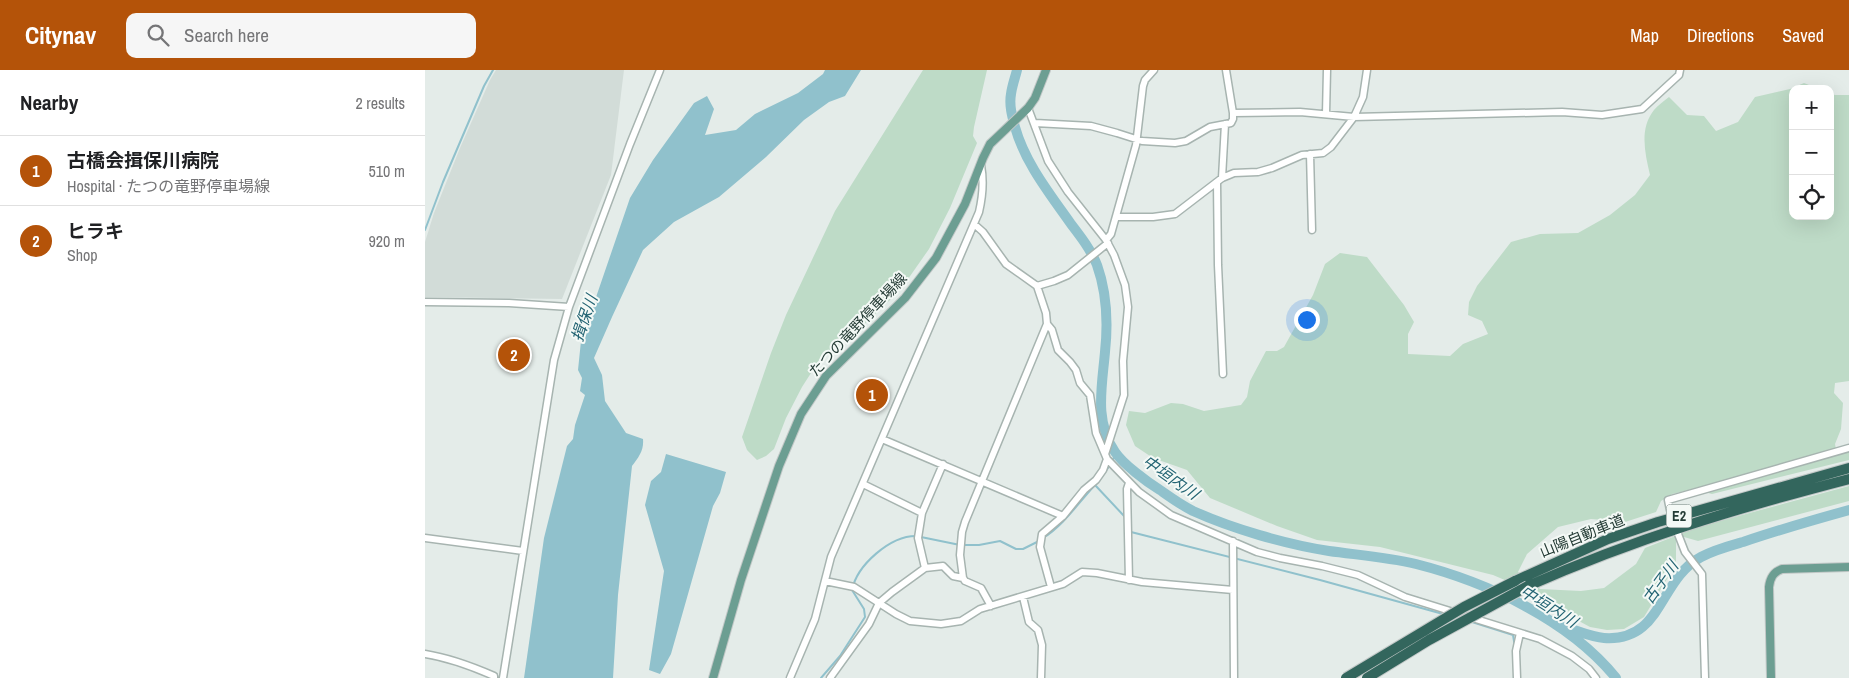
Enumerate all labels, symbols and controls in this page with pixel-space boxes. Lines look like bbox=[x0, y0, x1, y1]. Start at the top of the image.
search box bbox=[126, 13, 476, 58]
text: Citynav bbox=[25, 19, 96, 51]
icon: search bbox=[144, 21, 172, 49]
text: Search here bbox=[184, 22, 269, 48]
text: Map bbox=[1630, 23, 1659, 48]
text: Directions bbox=[1687, 23, 1754, 48]
text: Saved bbox=[1782, 23, 1824, 48]
map controls bbox=[1789, 85, 1834, 220]
button: + bbox=[1789, 85, 1834, 130]
text: Nearby bbox=[20, 88, 78, 117]
text: 2 results bbox=[355, 92, 405, 114]
button: − bbox=[1789, 130, 1834, 175]
text: 古橋会揖保川病院 bbox=[67, 147, 219, 173]
text: 1 bbox=[32, 160, 40, 182]
text: 510 m bbox=[369, 160, 405, 182]
text: Hospital · たつの竜野停車場線 bbox=[67, 175, 270, 197]
button: locate bbox=[1789, 175, 1834, 220]
text: ヒラキ bbox=[67, 218, 124, 244]
text: 2 bbox=[32, 230, 40, 252]
text: 920 m bbox=[369, 230, 405, 252]
text: Shop bbox=[67, 244, 98, 266]
street label: たつの竜野停車場線 bbox=[804, 268, 911, 381]
water label: 揖保川 bbox=[566, 290, 603, 344]
your location bbox=[1294, 307, 1320, 333]
pin: 2 bbox=[498, 336, 530, 374]
pin: 1 bbox=[856, 376, 888, 414]
water label: 中垣内川 bbox=[1138, 450, 1205, 506]
road number: E2 bbox=[1667, 504, 1691, 528]
street label: 山陽自動車道 bbox=[1536, 509, 1627, 562]
water label: 古子川 bbox=[1637, 555, 1684, 608]
water label: 中垣内川 bbox=[1516, 580, 1584, 633]

